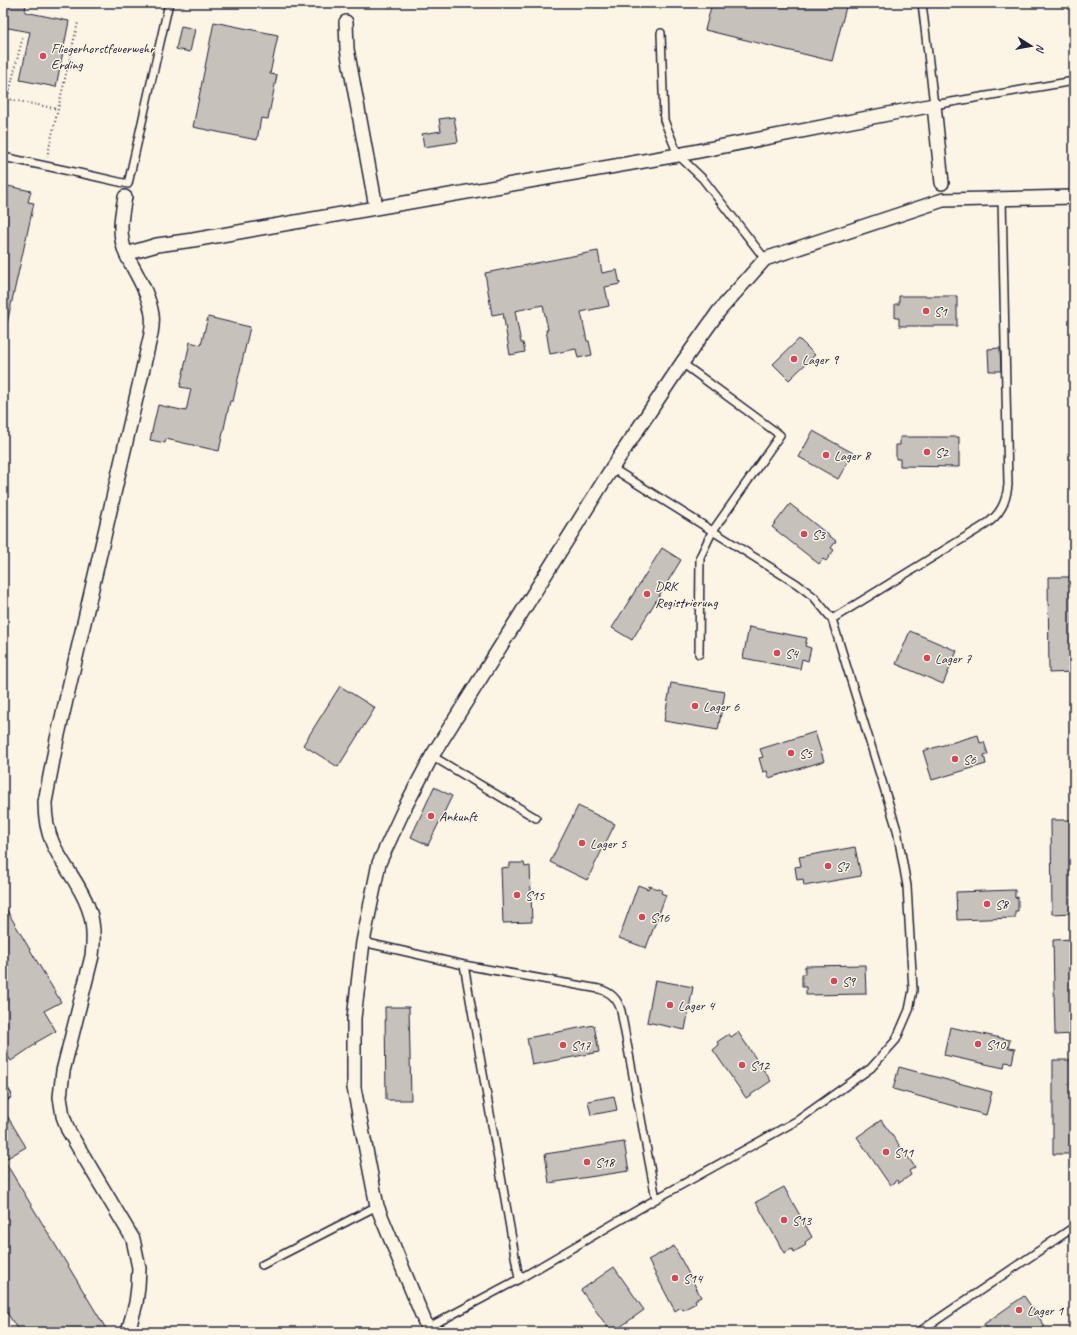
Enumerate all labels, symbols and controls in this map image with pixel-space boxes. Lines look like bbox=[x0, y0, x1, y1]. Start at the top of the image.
north arrow bbox=[1011, 26, 1051, 66]
place label: Fliegerhorstfeuerwehr Erding bbox=[51, 40, 155, 73]
text: N bbox=[1033, 43, 1048, 55]
marker: Fliegerhorstfeuerwehr Erding bbox=[38, 51, 48, 61]
place label: S1 bbox=[934, 303, 948, 320]
marker: S1 bbox=[921, 306, 931, 316]
place label: Lager 9 bbox=[802, 351, 840, 368]
marker: Lager 9 bbox=[789, 354, 799, 364]
place label: S2 bbox=[935, 444, 950, 461]
place label: Lager 8 bbox=[834, 447, 872, 464]
marker: S2 bbox=[922, 447, 932, 457]
marker: Lager 8 bbox=[821, 450, 831, 460]
place label: S3 bbox=[812, 526, 827, 543]
marker: S3 bbox=[799, 529, 809, 539]
place label: DRK Registrierung bbox=[655, 578, 719, 611]
marker: DRK Registrierung bbox=[642, 589, 652, 599]
place label: S4 bbox=[785, 645, 800, 662]
marker: S4 bbox=[772, 648, 782, 658]
place label: Lager 7 bbox=[935, 650, 972, 667]
marker: Lager 7 bbox=[922, 653, 932, 663]
place label: Lager 6 bbox=[703, 698, 740, 715]
marker: Lager 6 bbox=[690, 701, 700, 711]
place label: S5 bbox=[799, 745, 813, 762]
marker: S5 bbox=[786, 748, 796, 758]
place label: S6 bbox=[963, 751, 977, 768]
marker: S6 bbox=[950, 754, 960, 764]
place label: Ankunft bbox=[439, 808, 479, 825]
marker: Ankunft bbox=[426, 811, 436, 821]
place label: Lager 5 bbox=[590, 835, 627, 852]
marker: Lager 5 bbox=[577, 838, 587, 848]
place label: S7 bbox=[836, 858, 850, 875]
marker: S7 bbox=[823, 861, 833, 871]
place label: S15 bbox=[525, 887, 545, 904]
marker: S15 bbox=[512, 890, 522, 900]
place label: S8 bbox=[995, 896, 1010, 913]
marker: S8 bbox=[982, 899, 992, 909]
place label: S16 bbox=[650, 909, 670, 926]
marker: S16 bbox=[637, 912, 647, 922]
place label: S9 bbox=[842, 973, 857, 990]
marker: S9 bbox=[829, 976, 839, 986]
place label: Lager 4 bbox=[678, 997, 716, 1014]
marker: Lager 4 bbox=[665, 1000, 675, 1010]
place label: S10 bbox=[986, 1036, 1007, 1053]
place label: S17 bbox=[571, 1037, 591, 1054]
marker: S10 bbox=[973, 1039, 983, 1049]
marker: S17 bbox=[558, 1040, 568, 1050]
place label: S12 bbox=[750, 1057, 771, 1074]
marker: S12 bbox=[737, 1060, 747, 1070]
place label: S11 bbox=[894, 1144, 914, 1161]
marker: S11 bbox=[881, 1147, 891, 1157]
place label: S18 bbox=[595, 1154, 616, 1171]
marker: S18 bbox=[582, 1157, 592, 1167]
place label: S13 bbox=[792, 1212, 813, 1229]
marker: S13 bbox=[779, 1215, 789, 1225]
place label: S14 bbox=[683, 1270, 704, 1287]
marker: S14 bbox=[670, 1273, 680, 1283]
place label: Lager 1 bbox=[1027, 1302, 1064, 1319]
marker: Lager 1 bbox=[1014, 1305, 1024, 1315]

